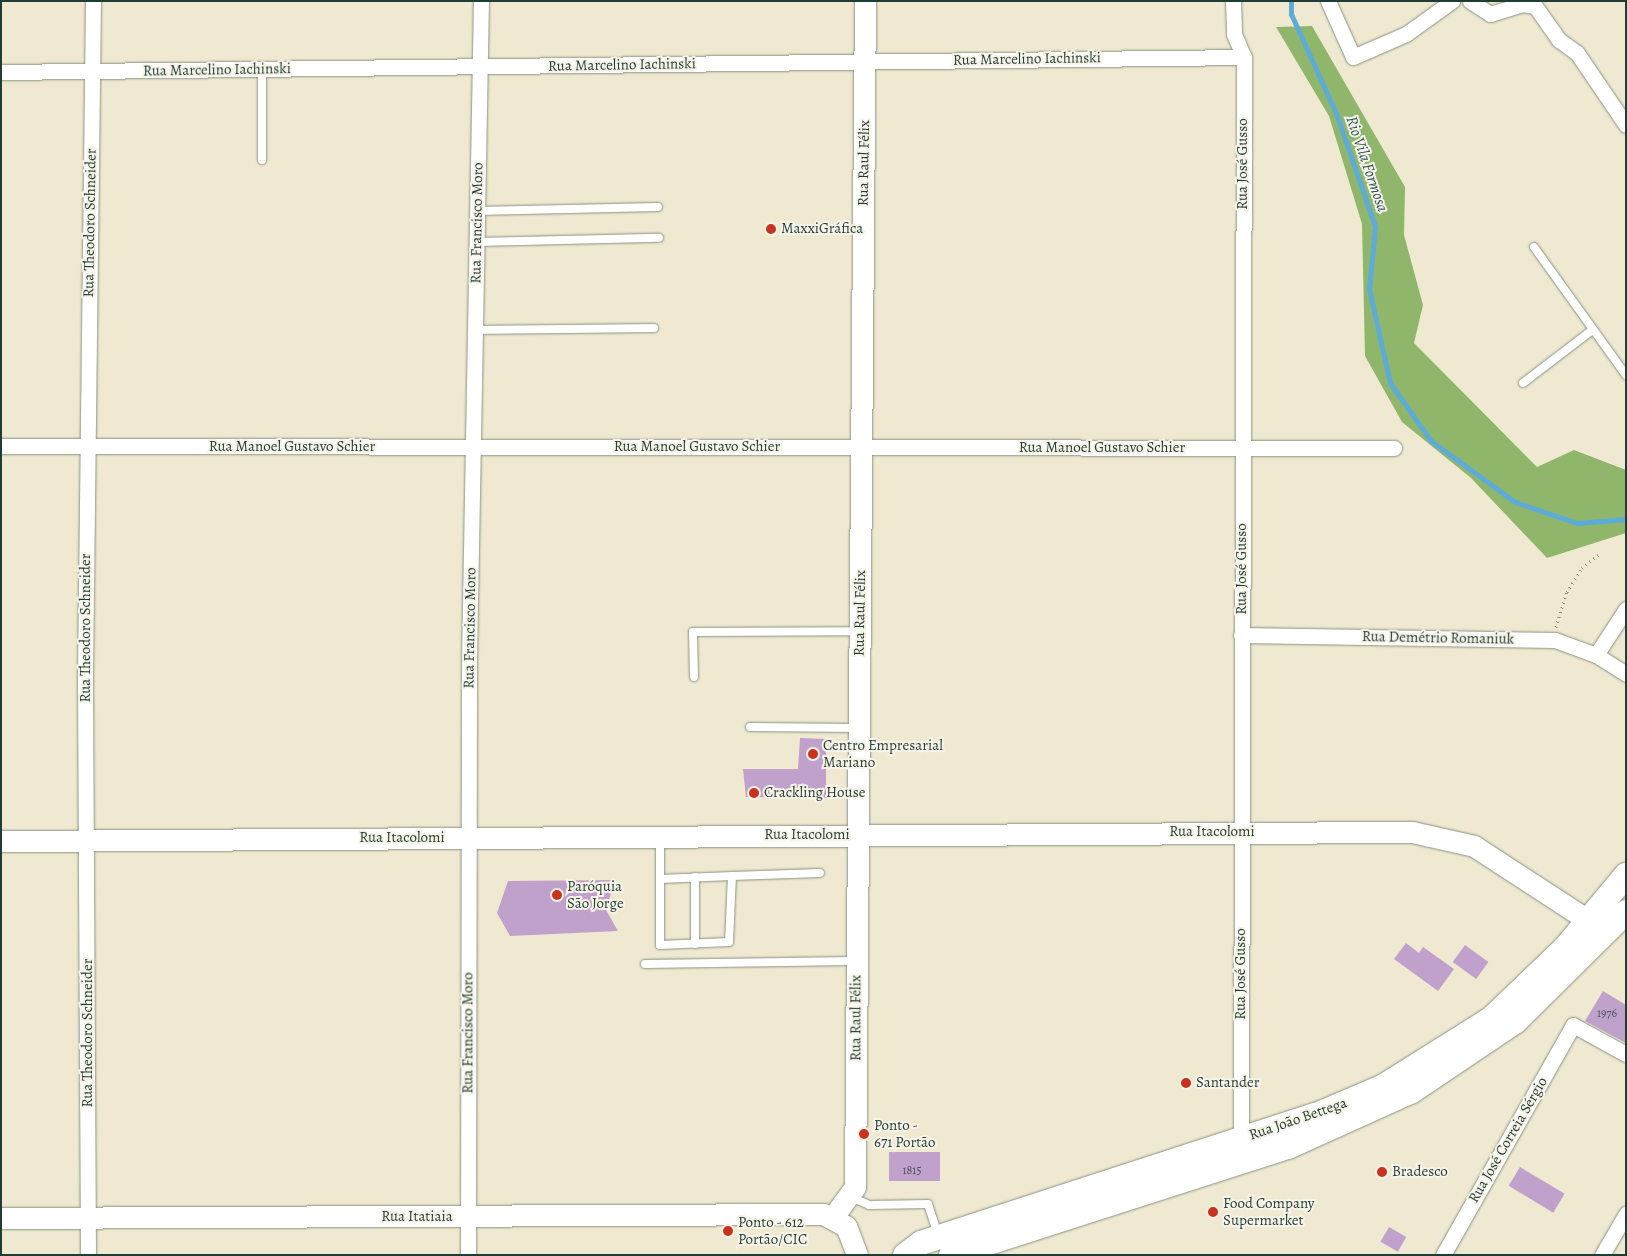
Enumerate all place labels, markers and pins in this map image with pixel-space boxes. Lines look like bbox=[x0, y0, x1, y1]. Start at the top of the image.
place label: MaxxiGráfica bbox=[781, 220, 863, 238]
marker: MaxxiGráfica bbox=[765, 223, 777, 235]
place label: Centro Empresarial Mariano bbox=[823, 736, 943, 771]
marker: Centro Empresarial Mariano bbox=[807, 748, 819, 760]
place label: Crackling House bbox=[764, 784, 865, 802]
marker: Crackling House bbox=[748, 787, 760, 799]
place label: Paróquia São Jorge bbox=[567, 877, 624, 912]
marker: Paróquia São Jorge bbox=[551, 889, 563, 901]
place label: Santander bbox=[1196, 1074, 1260, 1092]
marker: Santander bbox=[1180, 1077, 1192, 1089]
place label: Ponto - 671 Portão bbox=[874, 1116, 936, 1151]
marker: Ponto - 671 Portão bbox=[858, 1128, 870, 1140]
place label: Bradesco bbox=[1392, 1163, 1448, 1181]
marker: Bradesco bbox=[1376, 1166, 1388, 1178]
place label: Food Company Supermarket bbox=[1223, 1194, 1315, 1229]
marker: Food Company Supermarket bbox=[1207, 1206, 1219, 1218]
place label: Ponto - 612 Portão/CIC bbox=[738, 1213, 807, 1248]
marker: Ponto - 612 Portão/CIC bbox=[722, 1225, 734, 1237]

